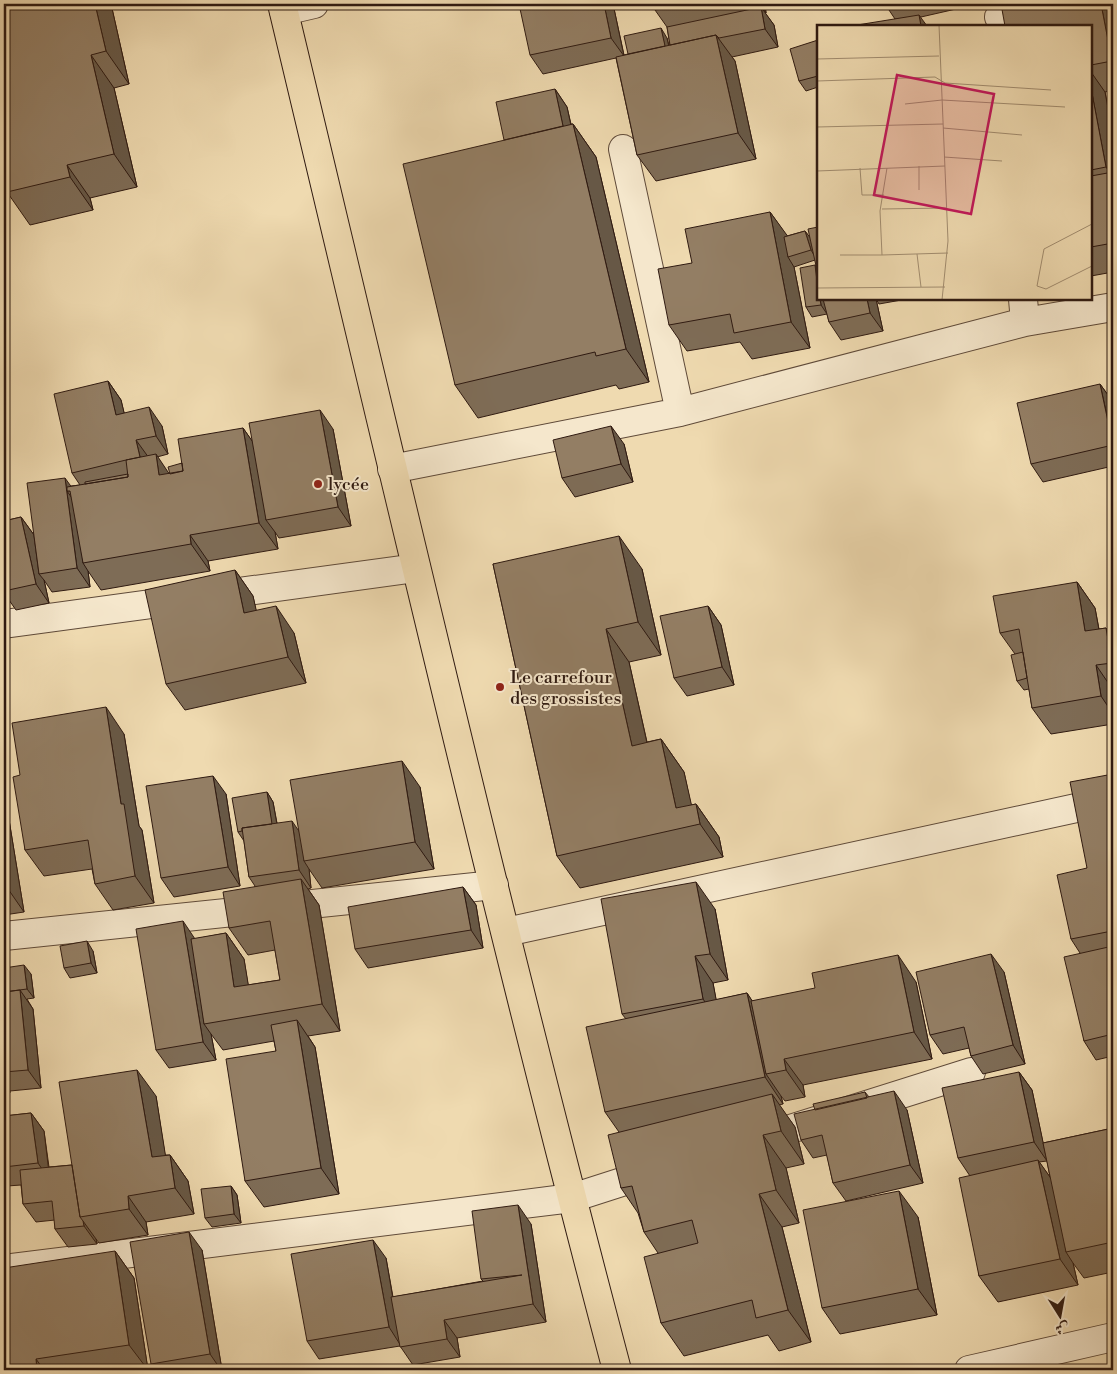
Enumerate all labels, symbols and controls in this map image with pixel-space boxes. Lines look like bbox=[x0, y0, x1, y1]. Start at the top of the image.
inset map bbox=[817, 25, 1092, 300]
place label: lycée bbox=[328, 473, 369, 496]
marker: lycée bbox=[312, 478, 324, 490]
place label: Le carrefour des grossistes bbox=[510, 666, 621, 710]
marker: Le carrefour des grossistes bbox=[494, 681, 506, 693]
north arrow bbox=[1034, 1292, 1084, 1342]
text: ش bbox=[1054, 1318, 1071, 1338]

